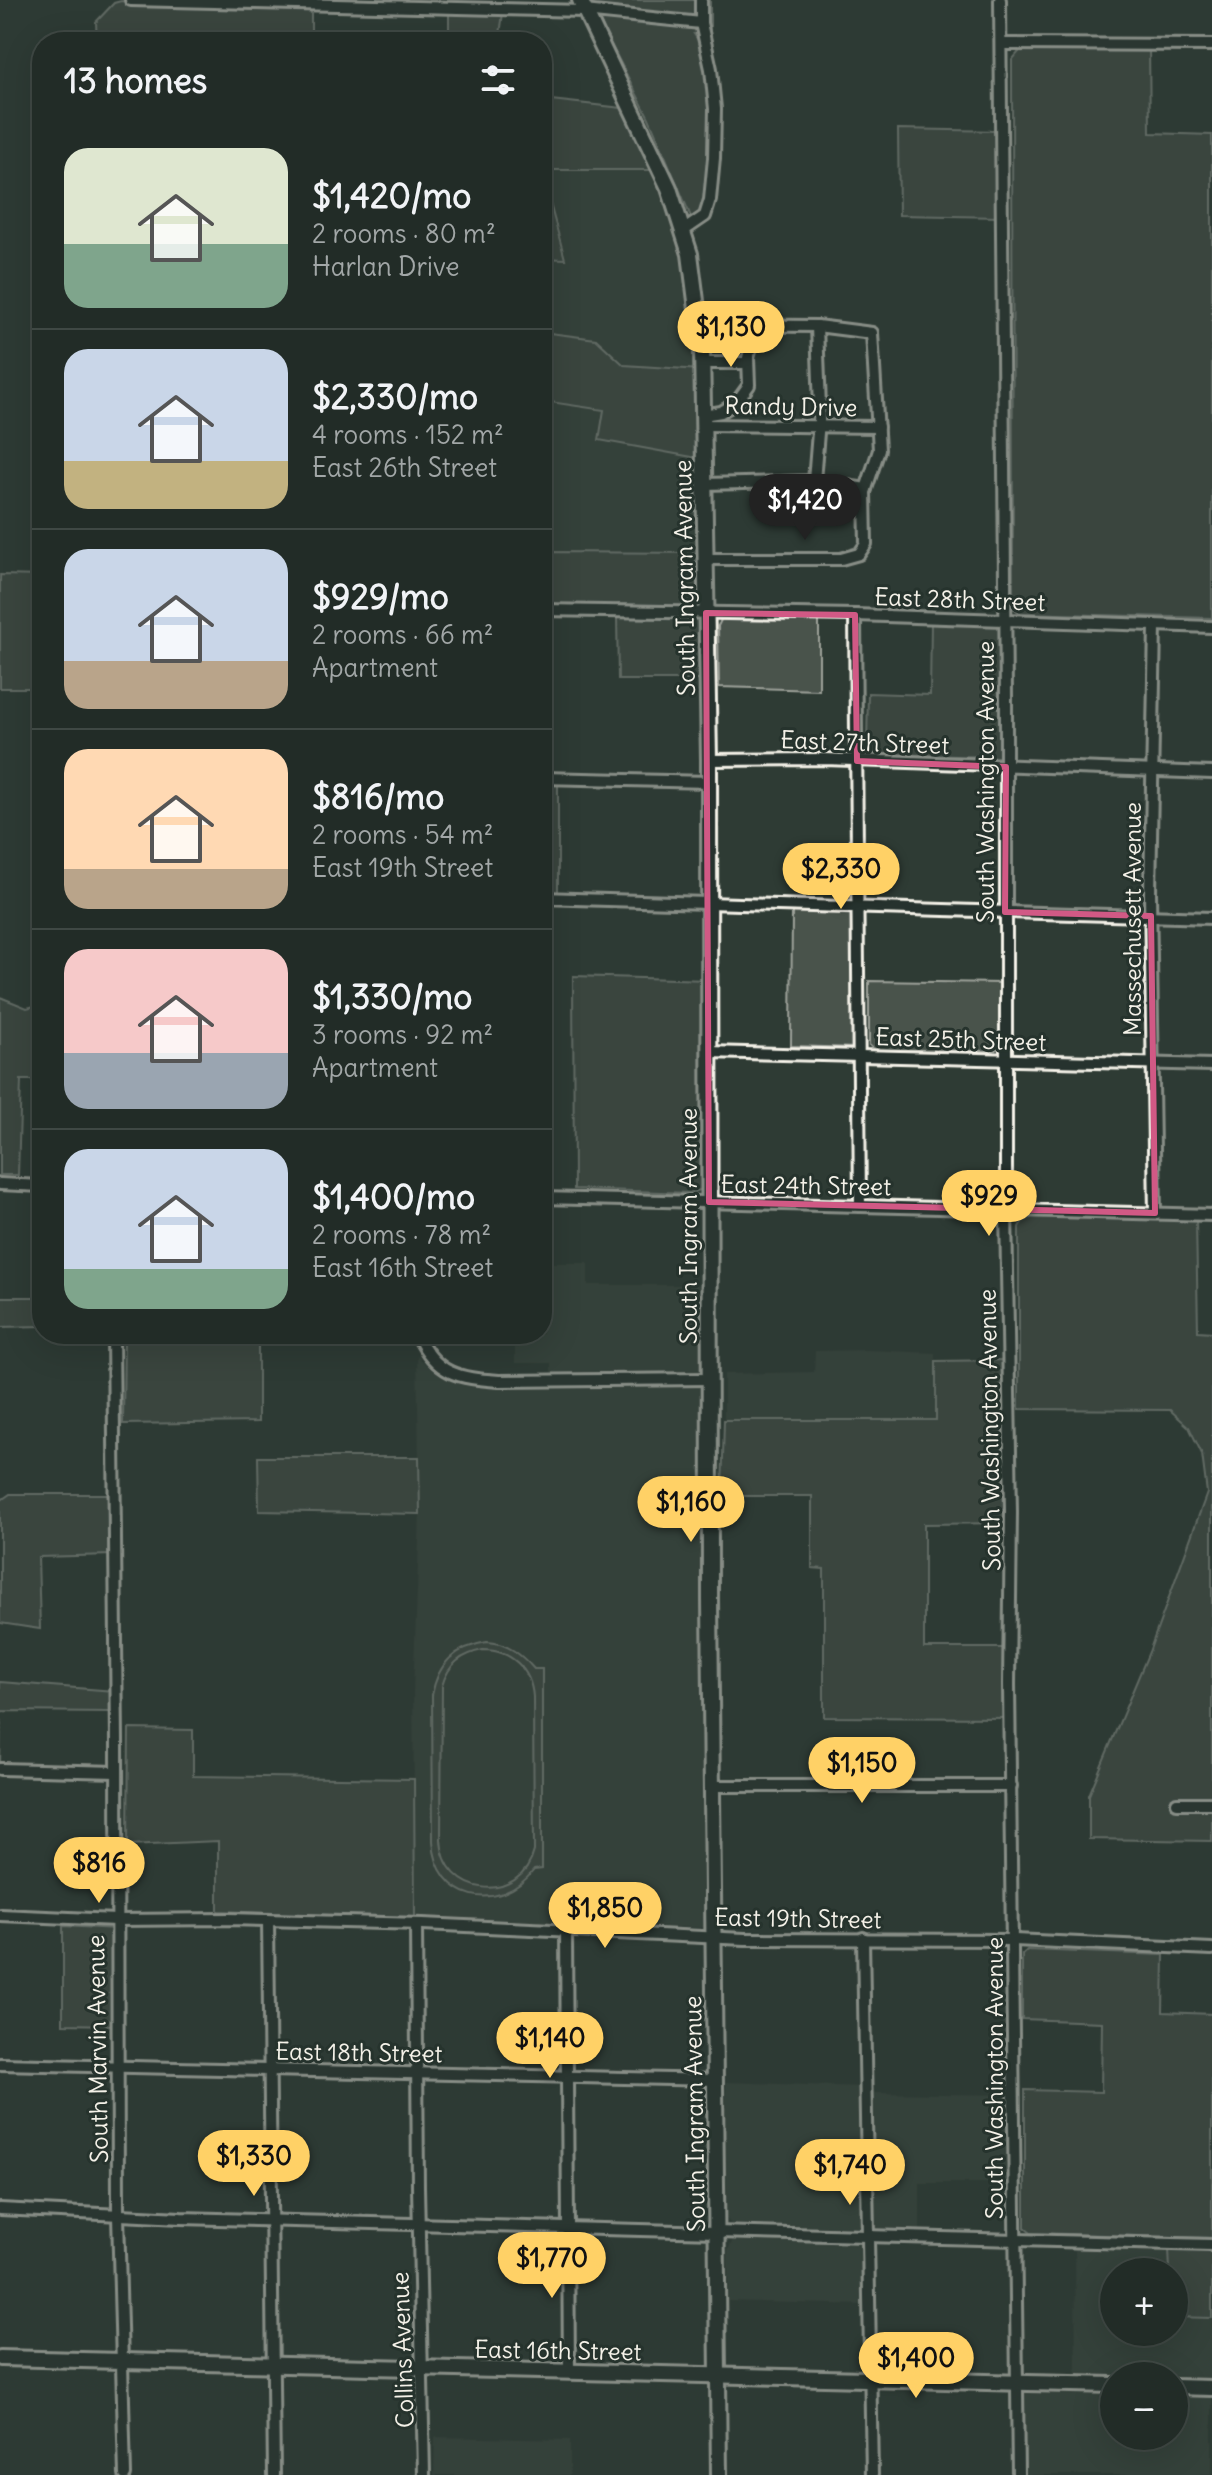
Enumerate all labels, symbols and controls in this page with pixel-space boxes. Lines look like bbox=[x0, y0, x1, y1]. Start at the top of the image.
icon: filters bbox=[476, 58, 520, 102]
text: 13 homes bbox=[64, 59, 207, 102]
text: $1,420/mo bbox=[312, 174, 471, 217]
icon: home bbox=[128, 180, 224, 276]
text: 2 rooms · 80 m² bbox=[312, 217, 496, 250]
text: Harlan Drive bbox=[312, 250, 460, 283]
pin: $1,130 bbox=[666, 301, 796, 369]
text: $1,130 bbox=[696, 310, 766, 343]
text: $2,330/mo bbox=[312, 375, 478, 418]
icon: home bbox=[128, 381, 224, 477]
street label: Randy Drive bbox=[724, 390, 858, 422]
text: 4 rooms · 152 m² bbox=[312, 418, 504, 451]
text: East 26th Street bbox=[312, 451, 497, 484]
street label: South Ingram Avenue bbox=[667, 459, 701, 697]
pin: $1,420 bbox=[740, 474, 870, 542]
text: $1,420 bbox=[767, 483, 843, 516]
text: $929/mo bbox=[312, 575, 449, 618]
icon: home bbox=[128, 581, 224, 677]
street label: East 28th Street bbox=[874, 581, 1046, 617]
text: 2 rooms · 66 m² bbox=[312, 618, 494, 651]
street label: South Washington Avenue bbox=[970, 641, 1000, 923]
text: Apartment bbox=[312, 651, 438, 684]
street label: East 27th Street bbox=[780, 724, 950, 760]
text: $816/mo bbox=[312, 775, 444, 818]
icon: home bbox=[128, 781, 224, 877]
street label: Massechusett Avenue bbox=[1117, 802, 1147, 1036]
text: 2 rooms · 54 m² bbox=[312, 818, 494, 851]
pin: $2,330 bbox=[776, 843, 906, 911]
text: East 19th Street bbox=[312, 851, 493, 884]
text: $2,330 bbox=[801, 852, 881, 885]
text: $1,330/mo bbox=[312, 975, 472, 1018]
icon: home bbox=[128, 981, 224, 1077]
text: 3 rooms · 92 m² bbox=[312, 1018, 493, 1051]
street label: East 25th Street bbox=[875, 1021, 1047, 1057]
text: Apartment bbox=[312, 1051, 438, 1084]
street label: South Ingram Avenue bbox=[673, 1108, 703, 1344]
street label: East 24th Street bbox=[720, 1169, 892, 1201]
pin: $929 bbox=[942, 1170, 1036, 1238]
text: $1,400/mo bbox=[312, 1175, 475, 1218]
text: $929 bbox=[960, 1179, 1018, 1212]
icon: home bbox=[128, 1181, 224, 1277]
text: 2 rooms · 78 m² bbox=[312, 1218, 491, 1251]
text: East 16th Street bbox=[312, 1251, 493, 1284]
street label: South Washington Avenue bbox=[972, 1289, 1006, 1571]
pin: $1,160 bbox=[626, 1476, 756, 1544]
text: $1,160 bbox=[655, 1485, 727, 1518]
pin: $1,150 bbox=[797, 1737, 927, 1805]
text: $1,150 bbox=[826, 1746, 898, 1779]
pin: $816 bbox=[52, 1837, 146, 1905]
text: $816 bbox=[72, 1846, 126, 1879]
pin: $1,850 bbox=[540, 1882, 670, 1950]
text: $1,850 bbox=[567, 1891, 643, 1924]
street label: East 19th Street bbox=[714, 1902, 882, 1934]
street label: South Marvin Avenue bbox=[80, 1935, 114, 2163]
street label: South Washington Avenue bbox=[979, 1937, 1009, 2219]
street label: South Ingram Avenue bbox=[677, 1995, 711, 2233]
pin: $1,140 bbox=[485, 2012, 615, 2080]
text: $1,140 bbox=[514, 2021, 586, 2054]
street label: East 18th Street bbox=[275, 2036, 443, 2068]
pin: $1,330 bbox=[189, 2130, 319, 2198]
text: $1,330 bbox=[216, 2139, 292, 2172]
pin: $1,740 bbox=[785, 2139, 915, 2207]
text: $1,740 bbox=[813, 2148, 887, 2181]
pin: $1,770 bbox=[487, 2232, 617, 2300]
text: $1,770 bbox=[516, 2241, 588, 2274]
map controls bbox=[1100, 2258, 1188, 2450]
button: + bbox=[1100, 2258, 1188, 2346]
street label: Collins Avenue bbox=[384, 2271, 420, 2429]
pin: $1,400 bbox=[851, 2332, 981, 2400]
street label: East 16th Street bbox=[474, 2334, 642, 2366]
text: $1,400 bbox=[877, 2341, 955, 2374]
button: − bbox=[1100, 2362, 1188, 2450]

